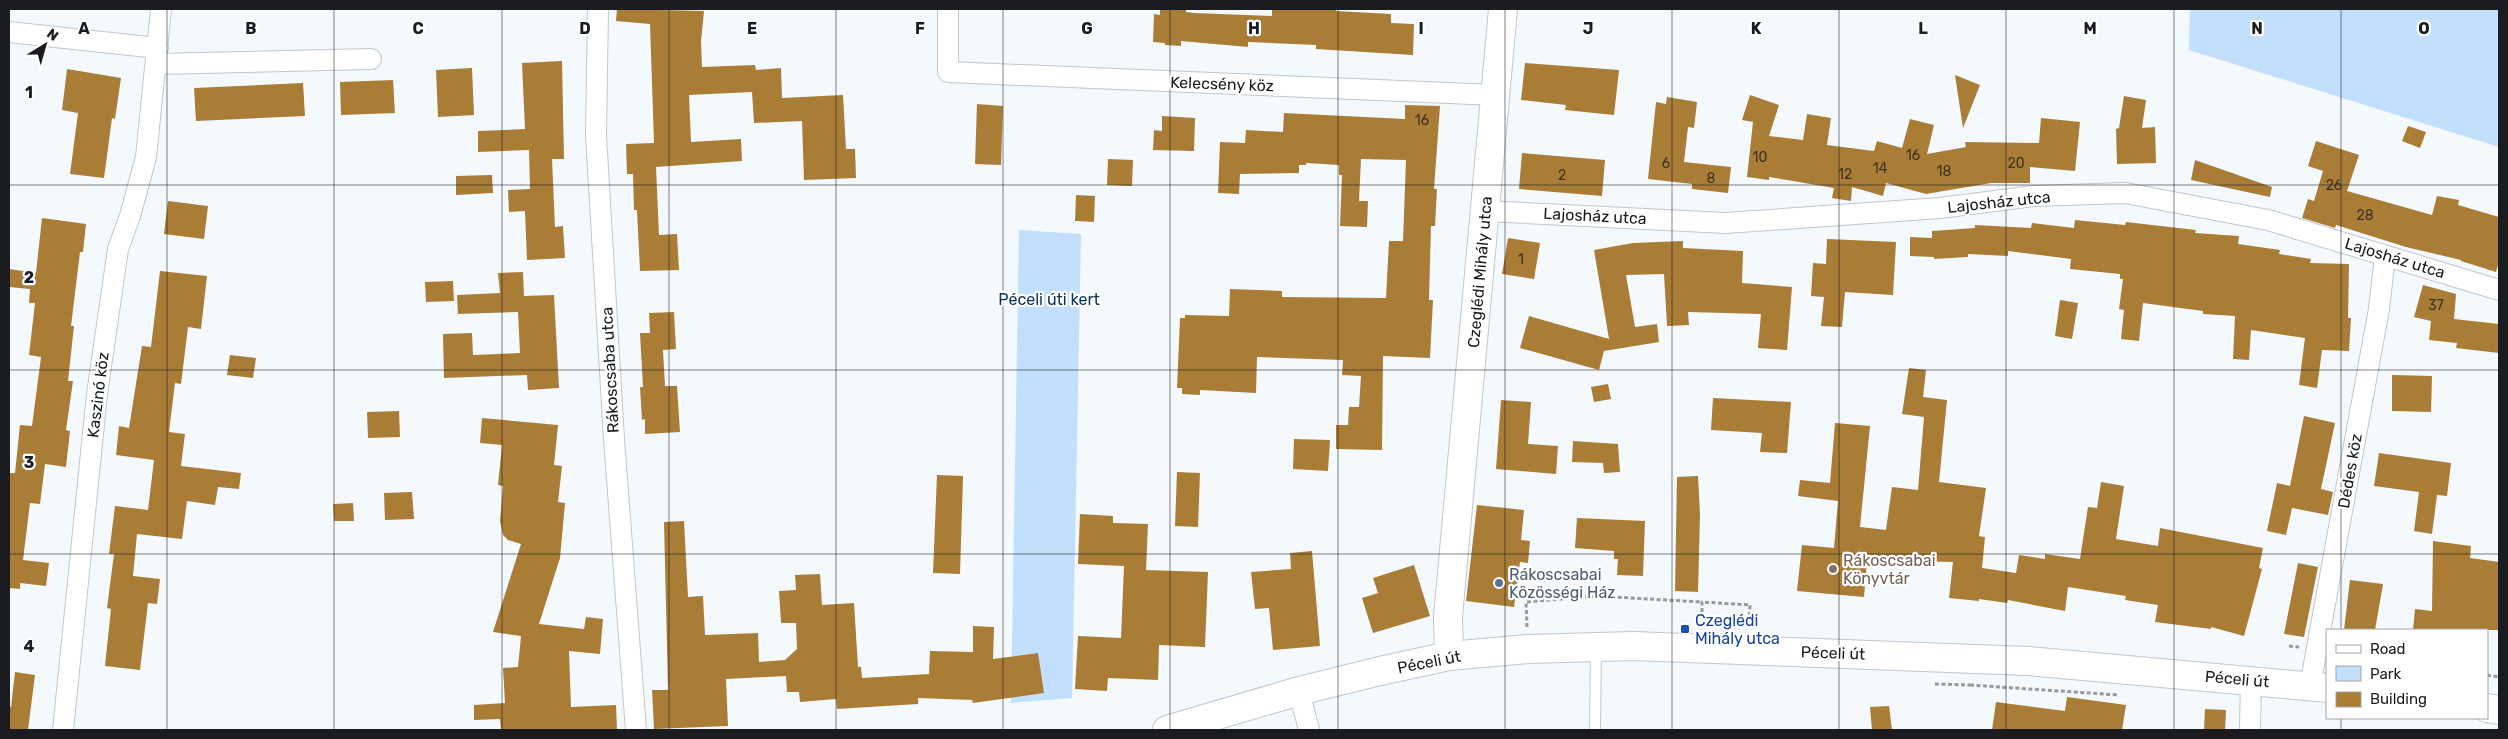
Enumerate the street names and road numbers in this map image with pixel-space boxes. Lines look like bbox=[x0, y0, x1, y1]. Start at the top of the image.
street label: Kelecsény köz bbox=[1170, 73, 1274, 95]
street label: Lajosház utca bbox=[1946, 187, 2052, 217]
street label: Czeglédi Mihály utca bbox=[1464, 195, 1496, 349]
street label: Lajosház utca bbox=[1543, 204, 1647, 228]
street label: Lajosház utca bbox=[2343, 234, 2447, 282]
street label: Rákoscsaba utca bbox=[597, 307, 623, 433]
street label: Kaszinó köz bbox=[83, 351, 113, 439]
street label: Dédes köz bbox=[2334, 432, 2366, 510]
street label: Péceli út bbox=[1800, 642, 1866, 664]
street label: Péceli út bbox=[1396, 647, 1462, 677]
street label: Péceli út bbox=[2204, 667, 2270, 691]

